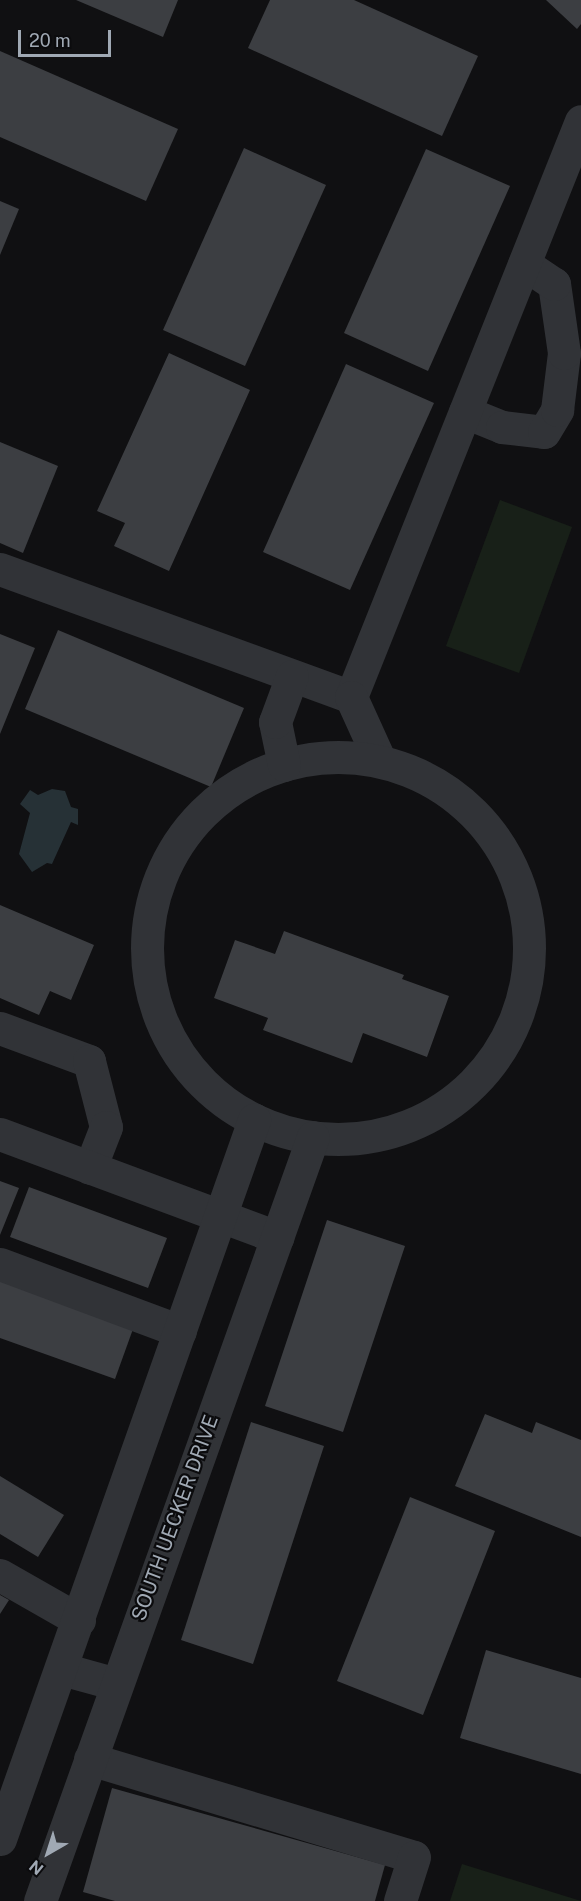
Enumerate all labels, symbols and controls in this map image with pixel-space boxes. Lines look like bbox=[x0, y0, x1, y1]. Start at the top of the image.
scale bar bbox=[21, 18, 114, 56]
text: 20 m bbox=[29, 30, 71, 51]
street label: SOUTH UECKER DRIVE bbox=[127, 1412, 223, 1624]
north arrow bbox=[18, 1823, 78, 1883]
text: N bbox=[26, 1856, 47, 1879]

